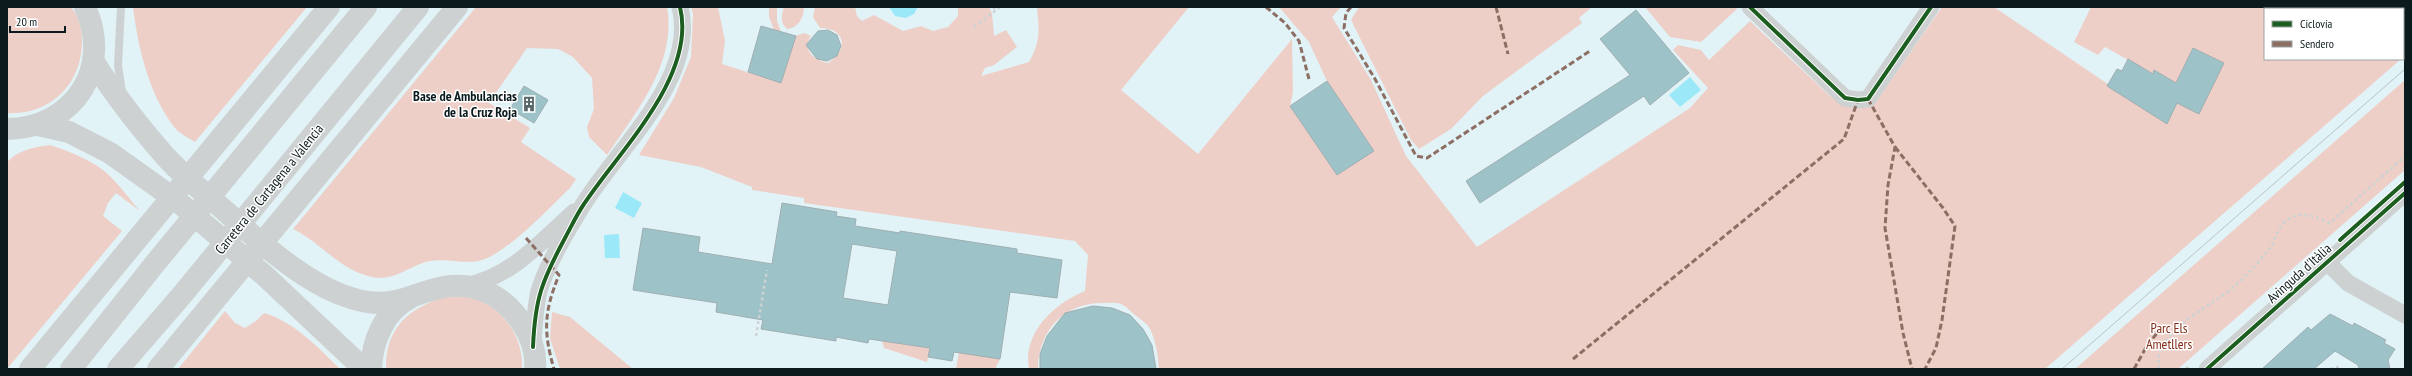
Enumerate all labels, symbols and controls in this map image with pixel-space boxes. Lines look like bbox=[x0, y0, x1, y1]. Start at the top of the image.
scale bar bbox=[10, 8, 65, 34]
legend bbox=[2264, 8, 2404, 60]
text: 20 m bbox=[16, 14, 37, 29]
text: Ciclovía bbox=[2300, 16, 2332, 31]
text: Sendero bbox=[2300, 36, 2334, 51]
place label: Base de Ambulancias de la Cruz Roja bbox=[413, 87, 517, 121]
building icon: Base de Ambulancias de la Cruz Roja bbox=[520, 95, 538, 113]
street label: Carretera de Cartagena a Valencia bbox=[211, 120, 327, 258]
street label: Avinguda d'Itàlia bbox=[2263, 239, 2335, 307]
park label: Parc Els Ametllers bbox=[2146, 319, 2192, 353]

